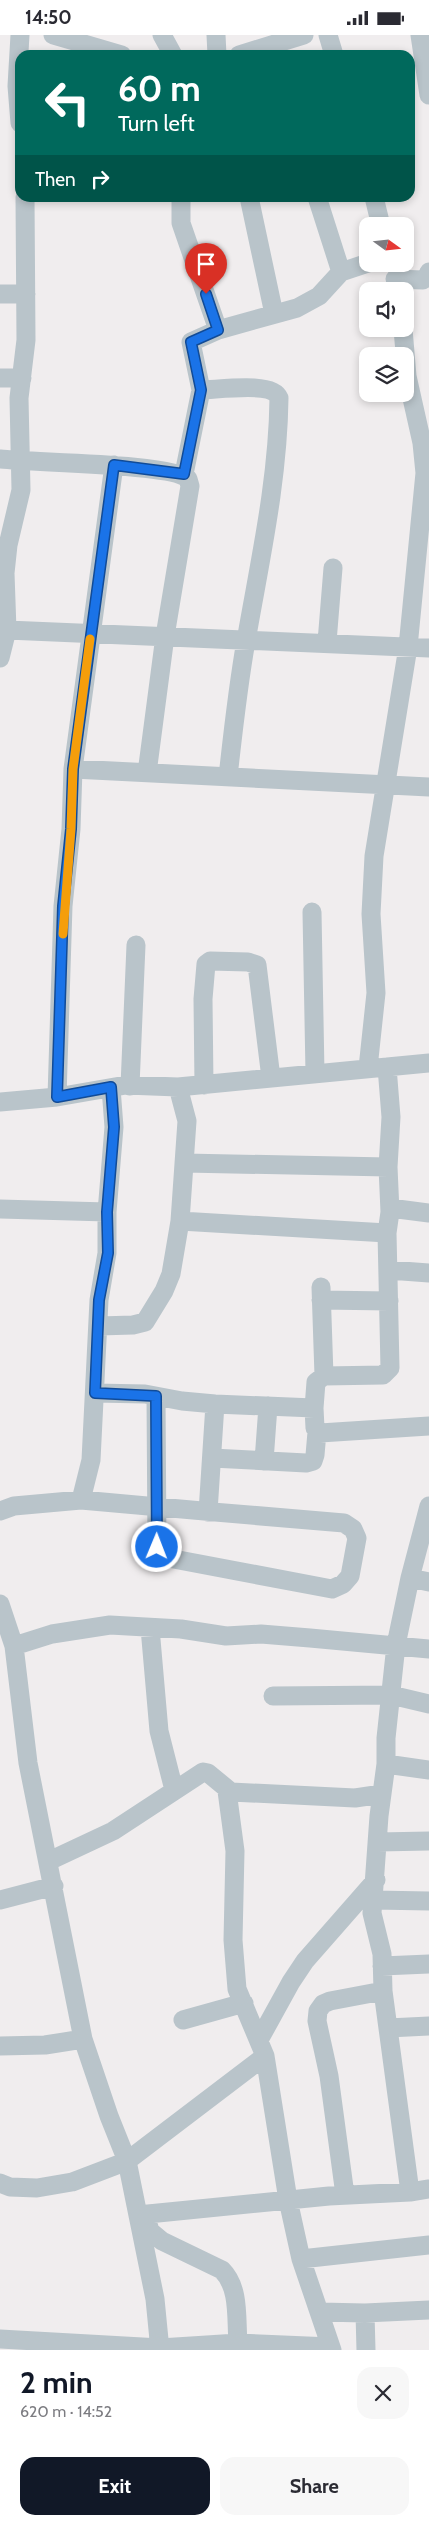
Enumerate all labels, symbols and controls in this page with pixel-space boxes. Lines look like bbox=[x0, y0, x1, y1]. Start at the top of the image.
text: 14:50 bbox=[25, 6, 72, 29]
text: 60 m bbox=[118, 67, 201, 110]
icon: left bbox=[35, 70, 100, 135]
text: Turn left bbox=[118, 110, 195, 137]
icon: right bbox=[86, 165, 114, 193]
text: Then bbox=[35, 168, 76, 191]
north arrow bbox=[359, 217, 414, 273]
map controls bbox=[359, 217, 414, 402]
pin bbox=[185, 243, 227, 294]
icon: arrive bbox=[192, 250, 220, 278]
button: sound bbox=[359, 282, 414, 337]
button: layers bbox=[359, 347, 414, 402]
position arrow bbox=[130, 1520, 182, 1572]
text: 2 min bbox=[20, 2364, 92, 2401]
button: close bbox=[357, 2367, 409, 2419]
text: 620 m · 14:52 bbox=[20, 2402, 112, 2421]
button: Exit bbox=[20, 2457, 210, 2515]
button: Share bbox=[220, 2457, 409, 2515]

